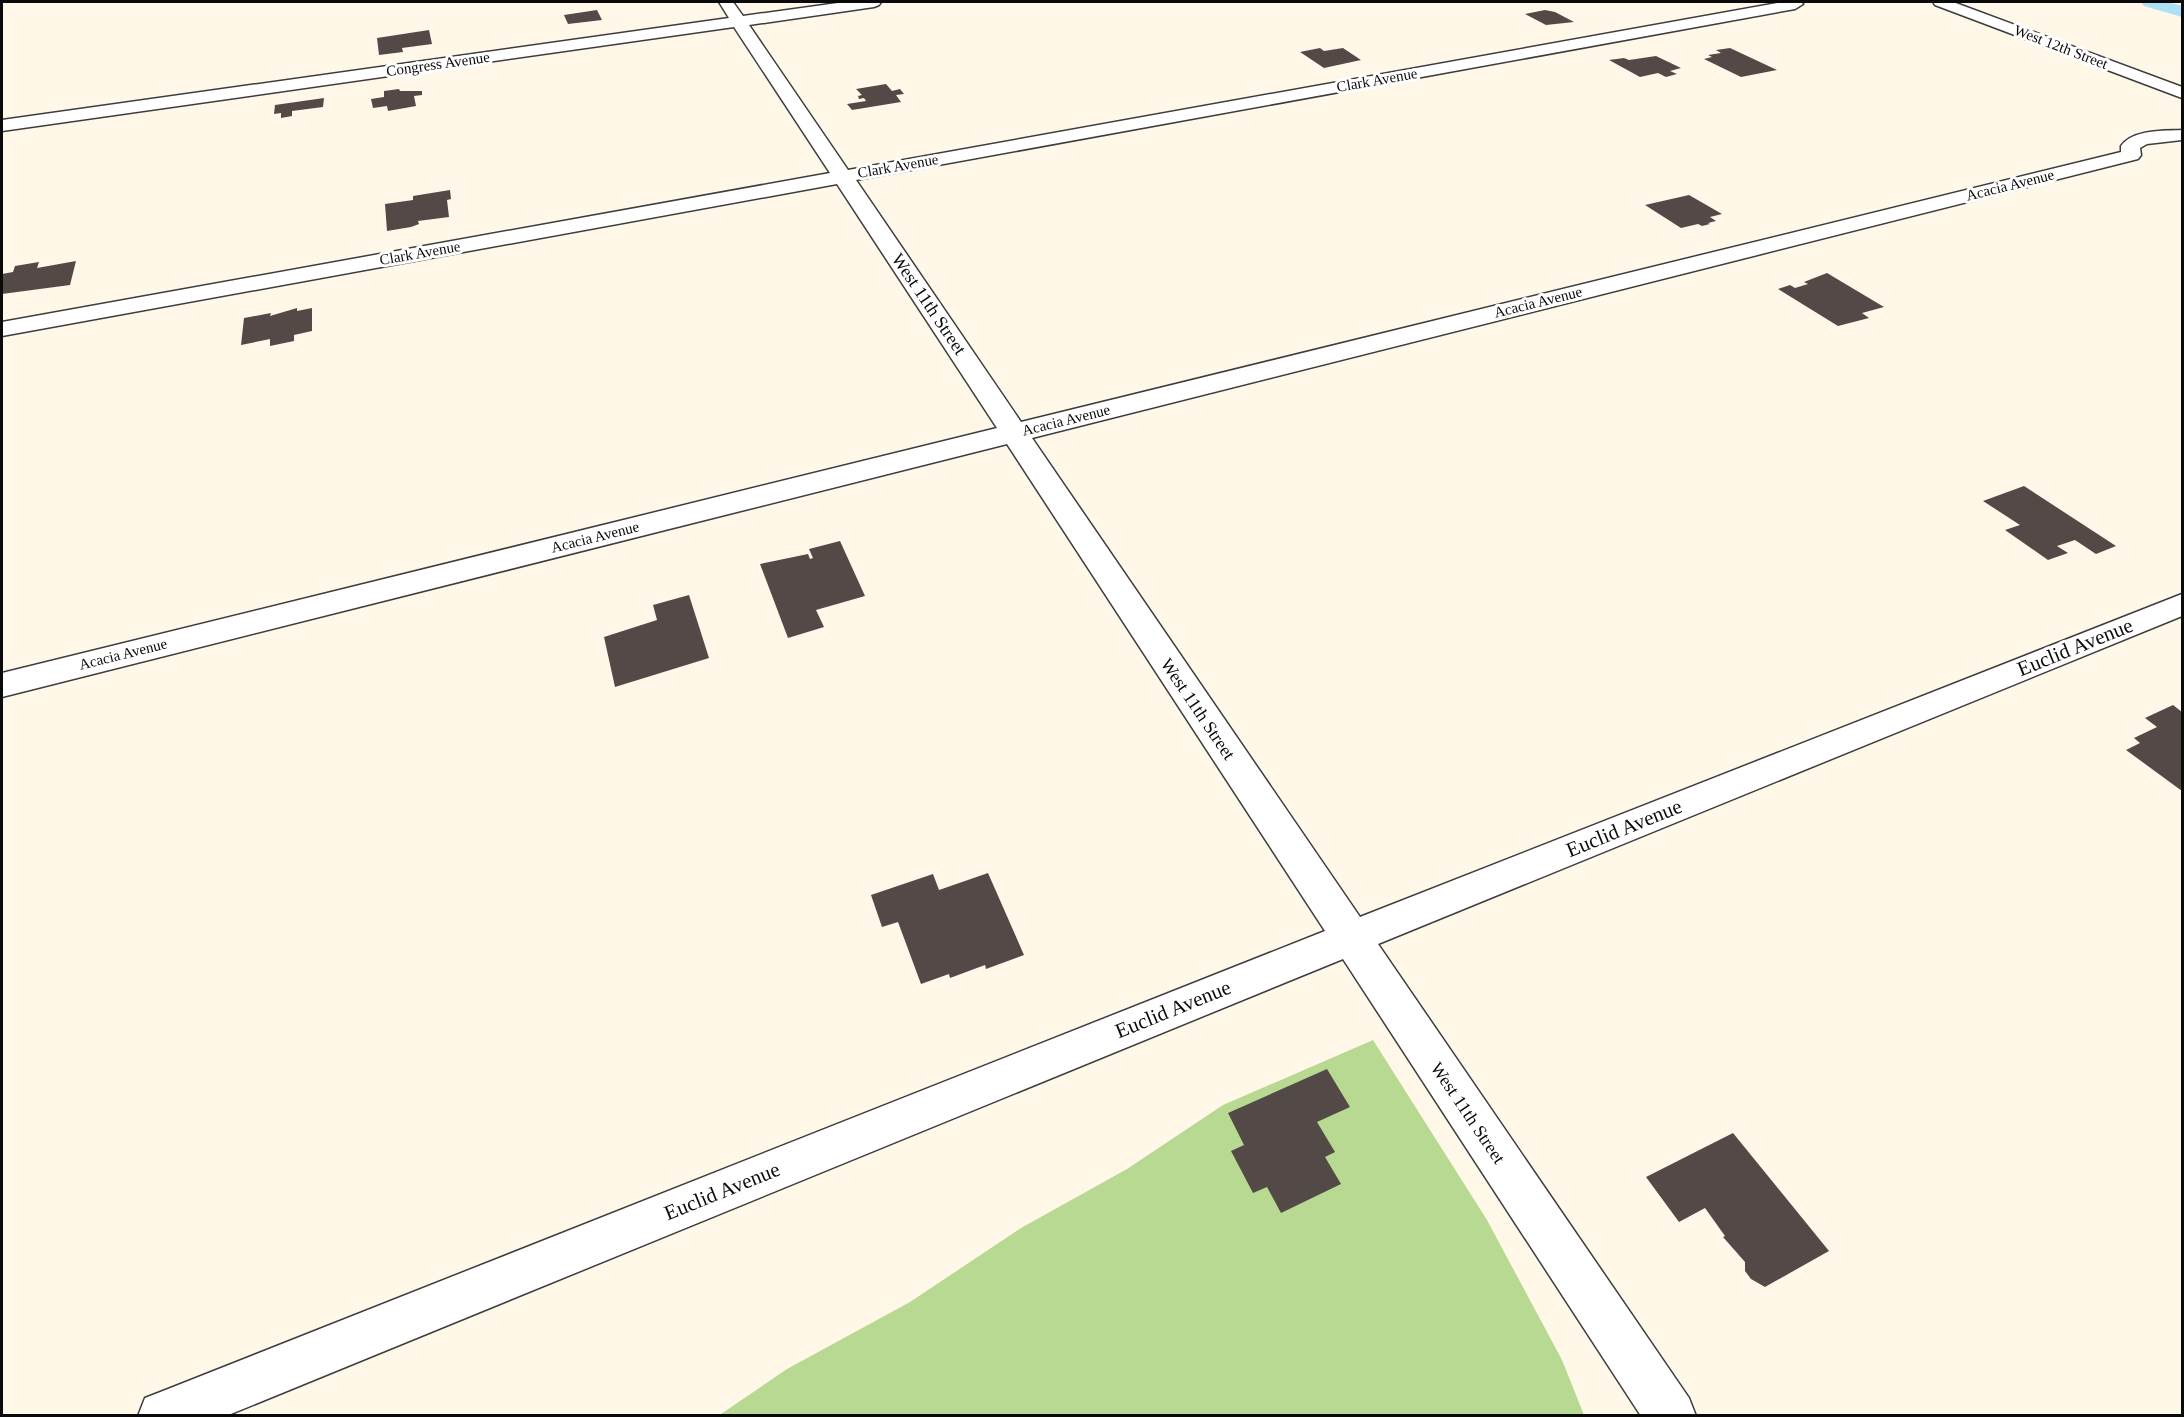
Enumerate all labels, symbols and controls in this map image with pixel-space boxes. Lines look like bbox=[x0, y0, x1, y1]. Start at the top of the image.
street label: West 12th Street bbox=[2012, 22, 2111, 72]
street label: Congress Avenue bbox=[385, 49, 491, 79]
street label: Clark Avenue bbox=[1335, 65, 1419, 95]
street label: Clark Avenue bbox=[856, 151, 940, 181]
street label: Acacia Avenue bbox=[1964, 166, 2056, 204]
street label: Clark Avenue bbox=[378, 238, 462, 268]
street label: West 11th Street bbox=[888, 250, 970, 358]
street label: Acacia Avenue bbox=[1492, 283, 1584, 321]
street label: Acacia Avenue bbox=[1020, 401, 1112, 439]
street label: Acacia Avenue bbox=[549, 518, 641, 556]
street label: Euclid Avenue bbox=[2014, 613, 2136, 681]
street label: Acacia Avenue bbox=[77, 635, 169, 673]
street label: West 11th Street bbox=[1157, 655, 1239, 763]
street label: Euclid Avenue bbox=[1563, 794, 1685, 862]
street label: Euclid Avenue bbox=[1112, 975, 1234, 1043]
street label: West 11th Street bbox=[1427, 1059, 1509, 1167]
street label: Euclid Avenue bbox=[661, 1157, 783, 1225]

